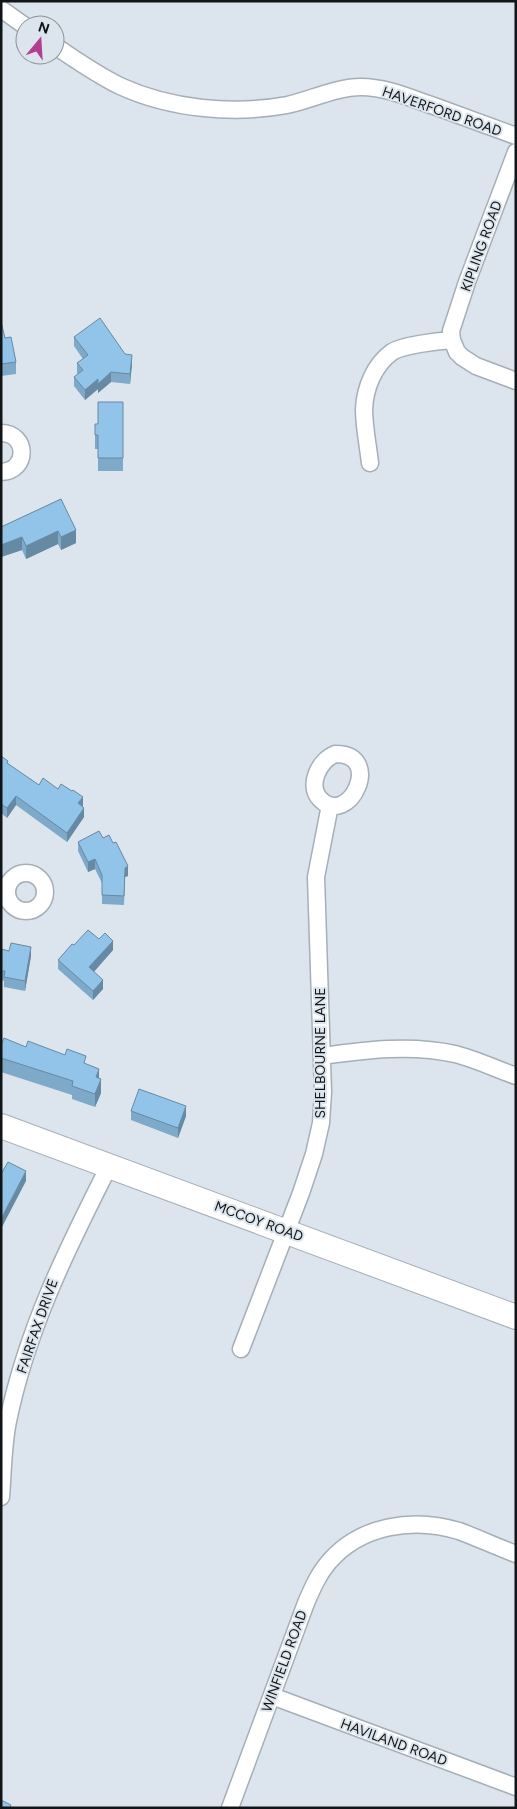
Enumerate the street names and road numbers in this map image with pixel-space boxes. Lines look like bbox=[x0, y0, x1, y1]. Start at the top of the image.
street label: HAVERFORD ROAD bbox=[380, 83, 504, 140]
street label: KIPLING ROAD bbox=[457, 199, 506, 294]
street label: SHELBOURNE LANE bbox=[312, 987, 329, 1119]
street label: MCCOY ROAD bbox=[212, 1198, 306, 1245]
street label: FAIRFAX DRIVE bbox=[13, 1277, 62, 1376]
street label: WINFIELD ROAD bbox=[258, 1608, 311, 1714]
street label: HAVILAND ROAD bbox=[338, 1715, 450, 1770]

